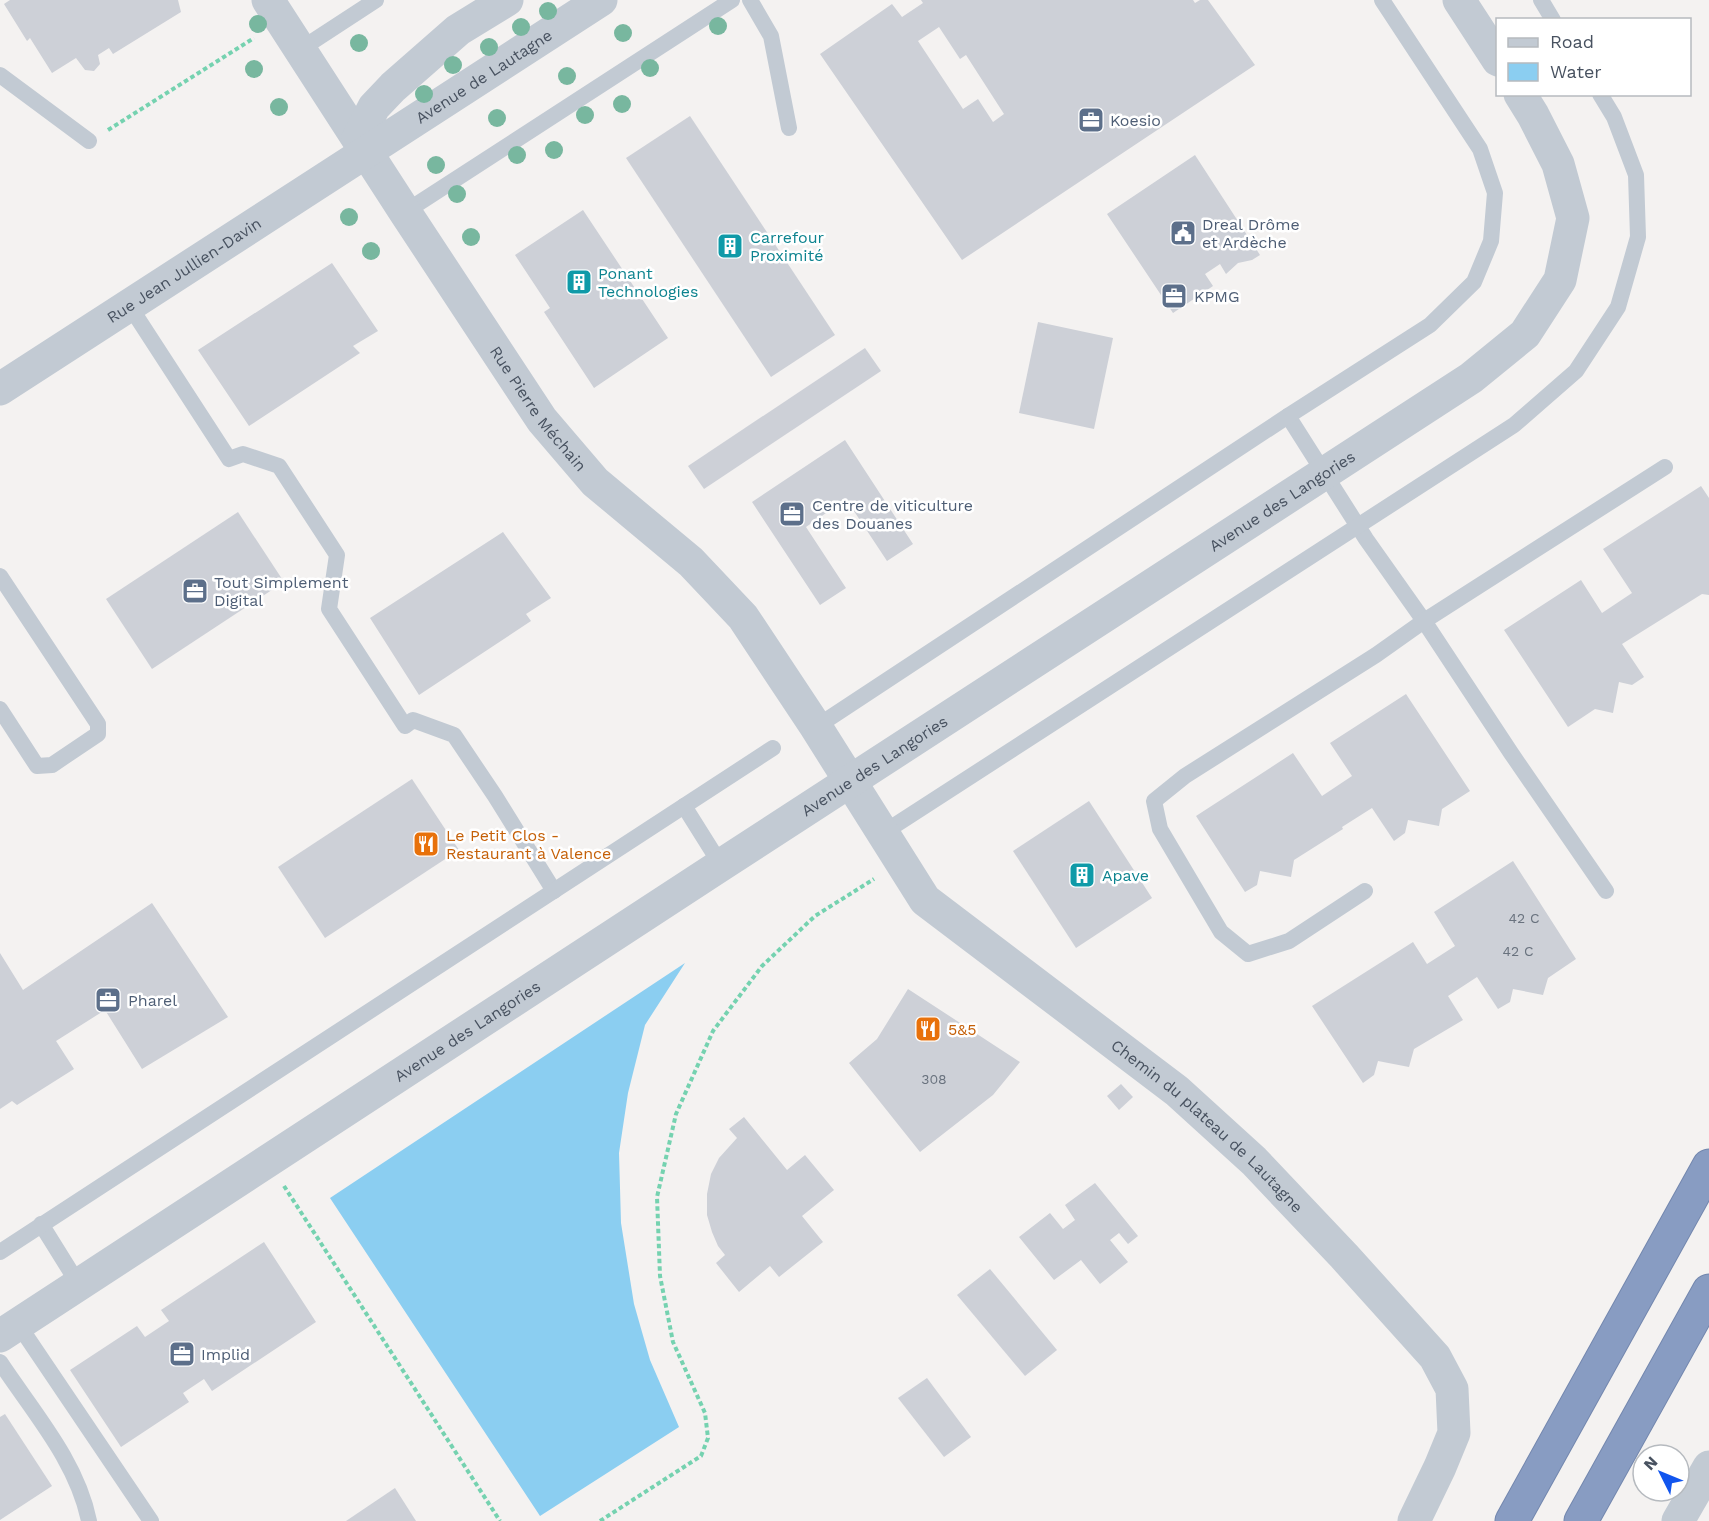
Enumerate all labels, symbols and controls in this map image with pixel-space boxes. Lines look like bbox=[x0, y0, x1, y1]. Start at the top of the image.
legend bbox=[1496, 18, 1691, 96]
street label: Avenue de Lautagne bbox=[412, 25, 555, 127]
text: Road bbox=[1550, 31, 1594, 52]
text: Water bbox=[1550, 61, 1602, 82]
office icon: Koesio bbox=[1076, 105, 1106, 135]
place label: Koesio bbox=[1110, 111, 1161, 130]
street label: Rue Jean Jullien-Davin bbox=[103, 213, 264, 327]
place label: Dreal Drôme et Ardèche bbox=[1202, 215, 1300, 252]
public building icon: Dreal Drôme et Ardèche bbox=[1168, 218, 1198, 248]
place label: Carrefour Proximité bbox=[750, 228, 825, 265]
building icon: Carrefour Proximité bbox=[715, 231, 745, 261]
place label: Ponant Technologies bbox=[598, 264, 698, 301]
building icon: Ponant Technologies bbox=[564, 267, 594, 297]
office icon: KPMG bbox=[1159, 281, 1189, 311]
place label: KPMG bbox=[1194, 287, 1240, 306]
street label: Rue Pierre Méchain bbox=[486, 342, 591, 475]
street label: Avenue des Langories bbox=[1205, 446, 1359, 555]
place label: Centre de viticulture des Douanes bbox=[812, 496, 973, 533]
office icon: Centre de viticulture des Douanes bbox=[777, 499, 807, 529]
place label: Tout Simplement Digital bbox=[214, 573, 349, 610]
office icon: Tout Simplement Digital bbox=[180, 576, 210, 606]
street label: Avenue des Langories bbox=[798, 711, 951, 820]
place label: Le Petit Clos - Restaurant à Valence bbox=[446, 826, 611, 863]
restaurant icon: Le Petit Clos - Restaurant à Valence bbox=[411, 829, 441, 859]
building icon: Apave bbox=[1067, 860, 1097, 890]
place label: Apave bbox=[1102, 866, 1149, 885]
house number: 42 C bbox=[1508, 910, 1540, 926]
house number: 42 C bbox=[1502, 943, 1534, 959]
street label: Avenue des Langories bbox=[391, 976, 544, 1085]
office icon: Pharel bbox=[93, 985, 123, 1015]
place label: Pharel bbox=[128, 991, 177, 1010]
restaurant icon: 5&5 bbox=[913, 1014, 943, 1044]
place label: 5&5 bbox=[948, 1020, 977, 1039]
street label: Chemin du plateau de Lautagne bbox=[1108, 1035, 1307, 1216]
house number: 308 bbox=[921, 1071, 947, 1087]
office icon: Implid bbox=[167, 1339, 197, 1369]
place label: Implid bbox=[201, 1345, 250, 1364]
north arrow bbox=[1631, 1443, 1691, 1503]
text: N bbox=[1639, 1452, 1661, 1474]

